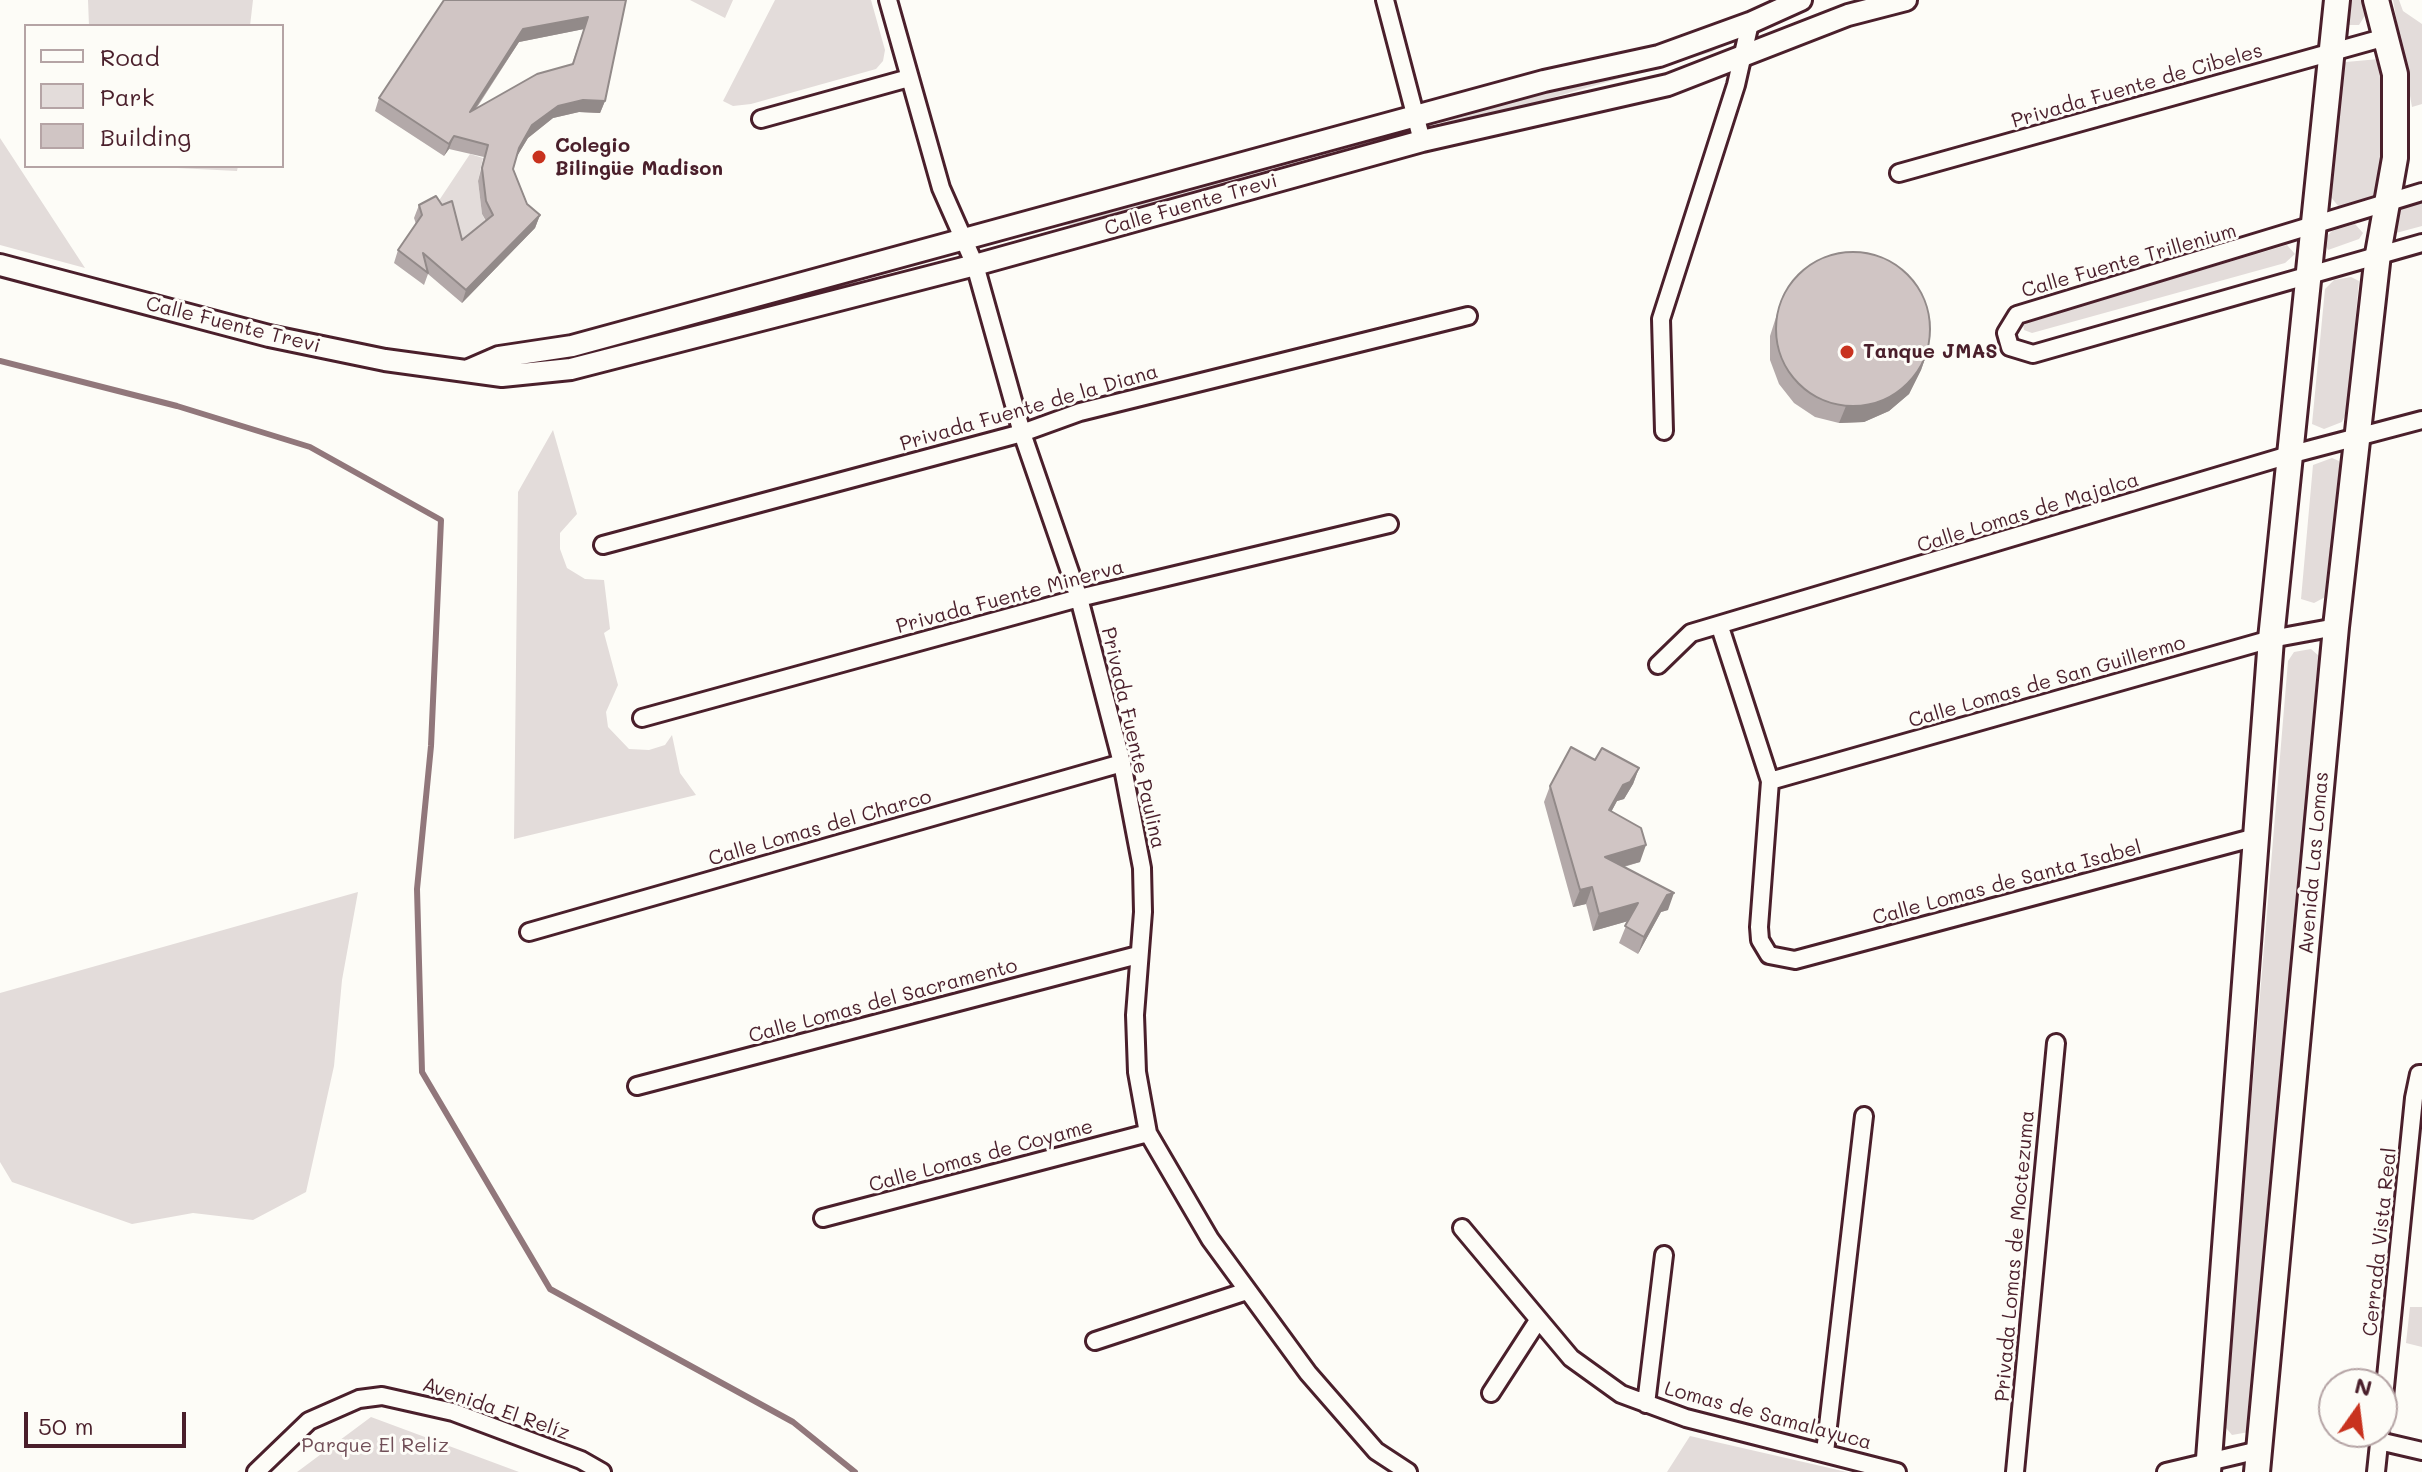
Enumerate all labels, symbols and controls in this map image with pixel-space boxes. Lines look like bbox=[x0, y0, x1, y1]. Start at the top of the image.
legend bbox=[24, 24, 284, 168]
street label: Privada Fuente de Cibeles bbox=[2009, 39, 2265, 133]
text: Road bbox=[100, 41, 160, 72]
text: Park bbox=[100, 81, 154, 112]
text: Building bbox=[100, 121, 191, 152]
place label: Colegio Bilingüe Madison bbox=[555, 134, 723, 181]
marker: Colegio Bilingüe Madison bbox=[530, 148, 548, 166]
street label: Calle Fuente Trevi bbox=[1102, 169, 1280, 241]
street label: Calle Fuente Trillenium bbox=[2019, 219, 2239, 303]
street label: Calle Fuente Trevi bbox=[143, 292, 323, 358]
place label: Tanque JMAS bbox=[1863, 340, 1998, 364]
marker: Tanque JMAS bbox=[1838, 343, 1856, 361]
street label: Privada Fuente de la Diana bbox=[897, 360, 1161, 456]
street label: Calle Lomas de Majalca bbox=[1914, 468, 2142, 558]
street label: Privada Fuente Minerva bbox=[894, 555, 1126, 639]
street label: Privada Fuente Paulina bbox=[1096, 625, 1170, 851]
street label: Calle Lomas de San Guillermo bbox=[1906, 631, 2188, 733]
street label: Avenida Las Lomas bbox=[2294, 771, 2334, 955]
street label: Calle Lomas del Charco bbox=[706, 785, 934, 871]
street label: Calle Lomas de Santa Isabel bbox=[1870, 836, 2144, 930]
street label: Calle Lomas del Sacramento bbox=[746, 954, 1020, 1048]
street label: Privada Lomas de Moctezuma bbox=[1990, 1109, 2040, 1403]
street label: Calle Lomas de Coyame bbox=[866, 1114, 1096, 1198]
street label: Cerrada Vista Real bbox=[2358, 1146, 2402, 1338]
north arrow bbox=[2318, 1368, 2398, 1448]
text: N bbox=[2352, 1370, 2375, 1402]
street label: Avenida El Relíz bbox=[419, 1373, 573, 1445]
street label: Lomas de Samalayuca bbox=[1662, 1377, 1874, 1455]
scale bar bbox=[28, 1396, 190, 1446]
text: 50 m bbox=[38, 1410, 94, 1441]
park label: Parque El Reliz bbox=[301, 1434, 449, 1458]

